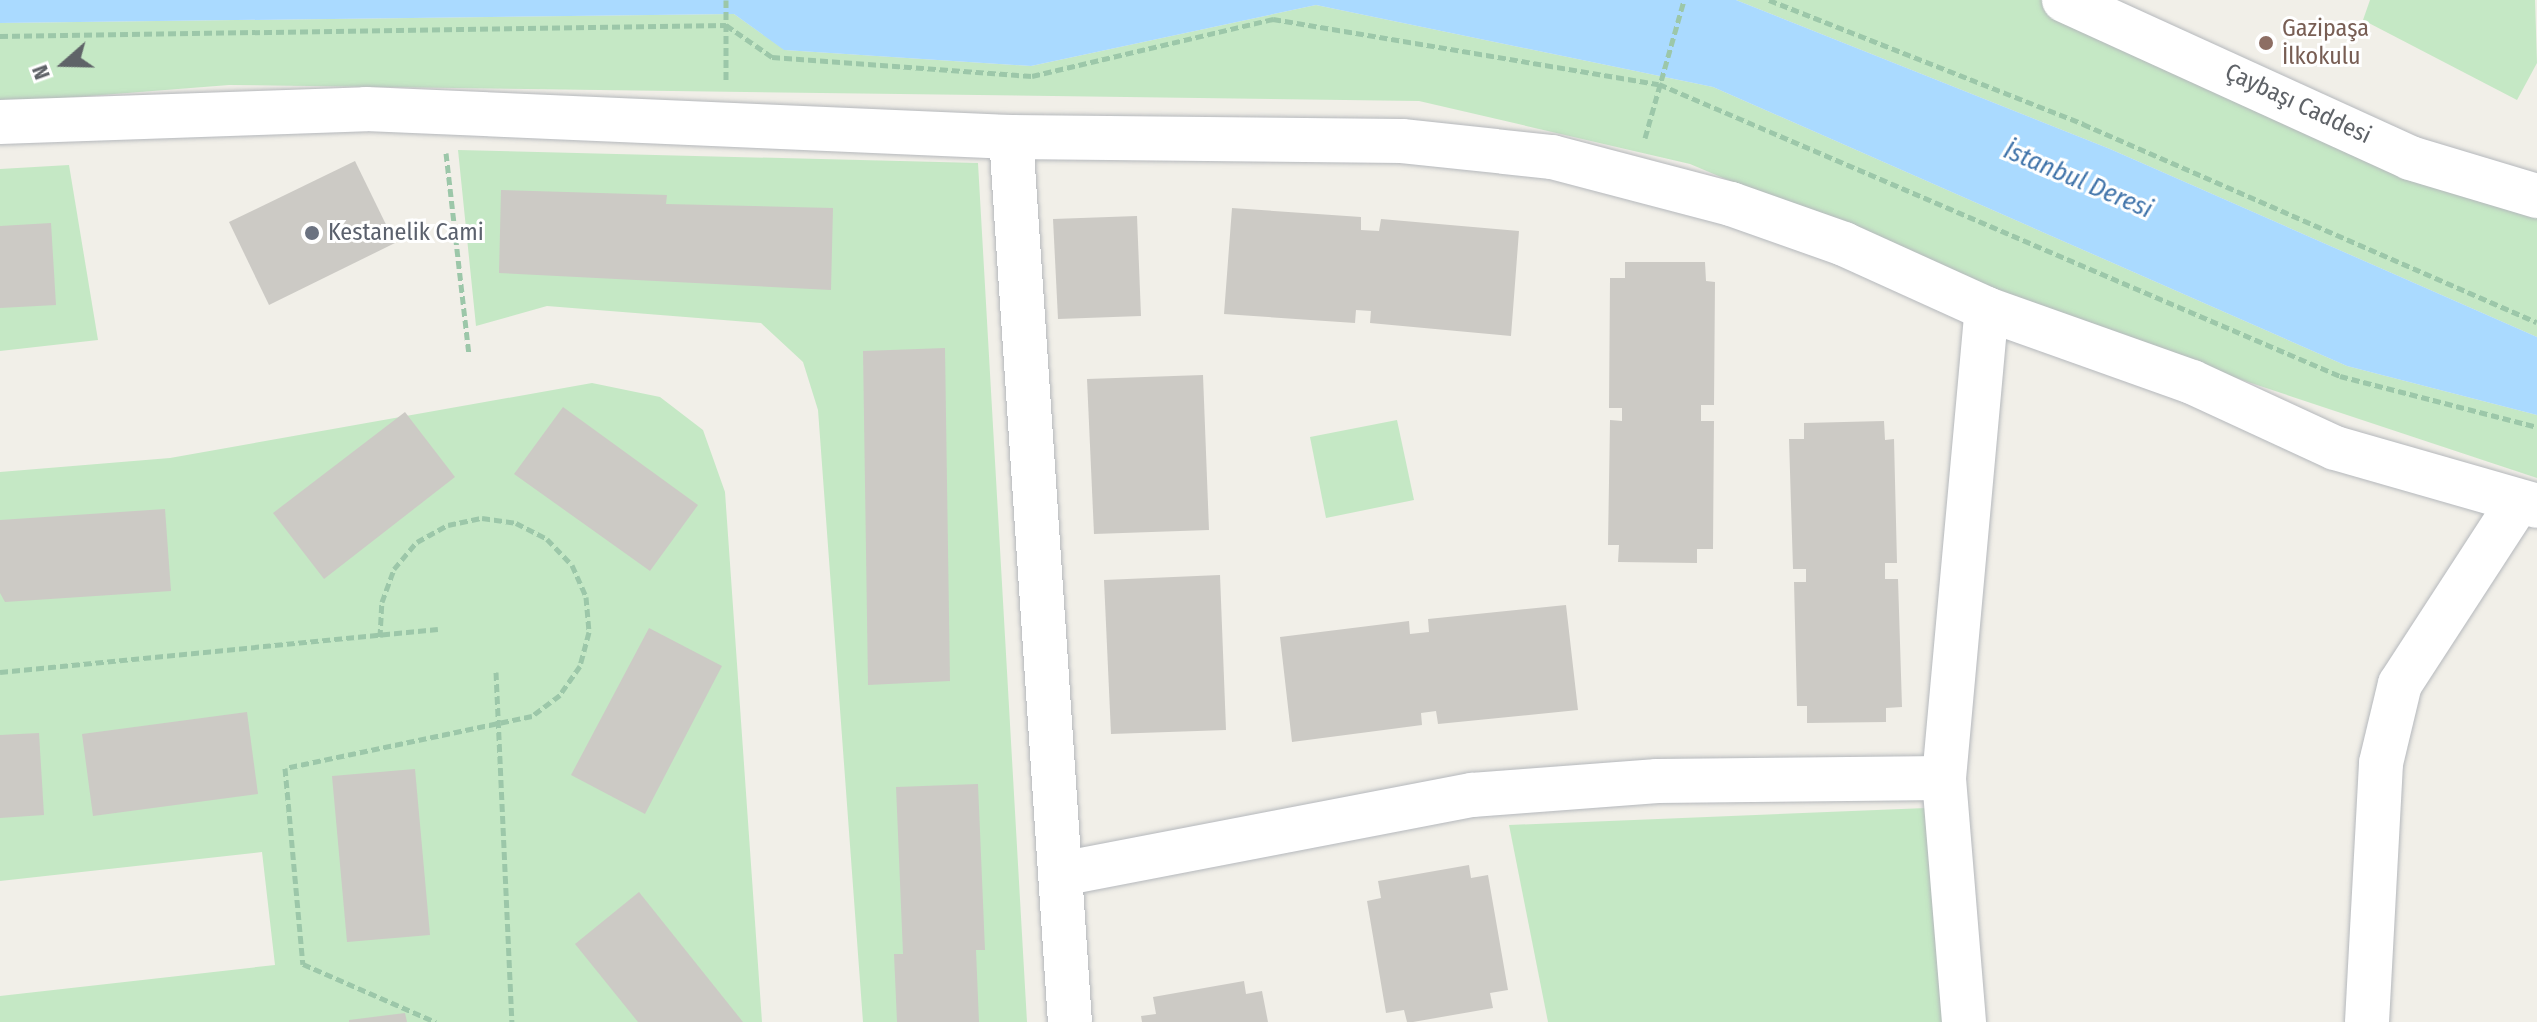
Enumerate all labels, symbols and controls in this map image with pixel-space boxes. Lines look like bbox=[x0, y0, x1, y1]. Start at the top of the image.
place label: Gazipaşa İlkokulu bbox=[2282, 15, 2369, 71]
north arrow bbox=[24, 24, 104, 104]
marker: Gazipaşa İlkokulu bbox=[2257, 34, 2275, 52]
street label: Çaybaşı Caddesi bbox=[2220, 58, 2376, 150]
text: N bbox=[26, 62, 56, 83]
water label: İstanbul Deresi bbox=[1999, 135, 2157, 225]
place label: Kestanelik Cami bbox=[328, 219, 484, 247]
marker: Kestanelik Cami bbox=[303, 224, 321, 242]

